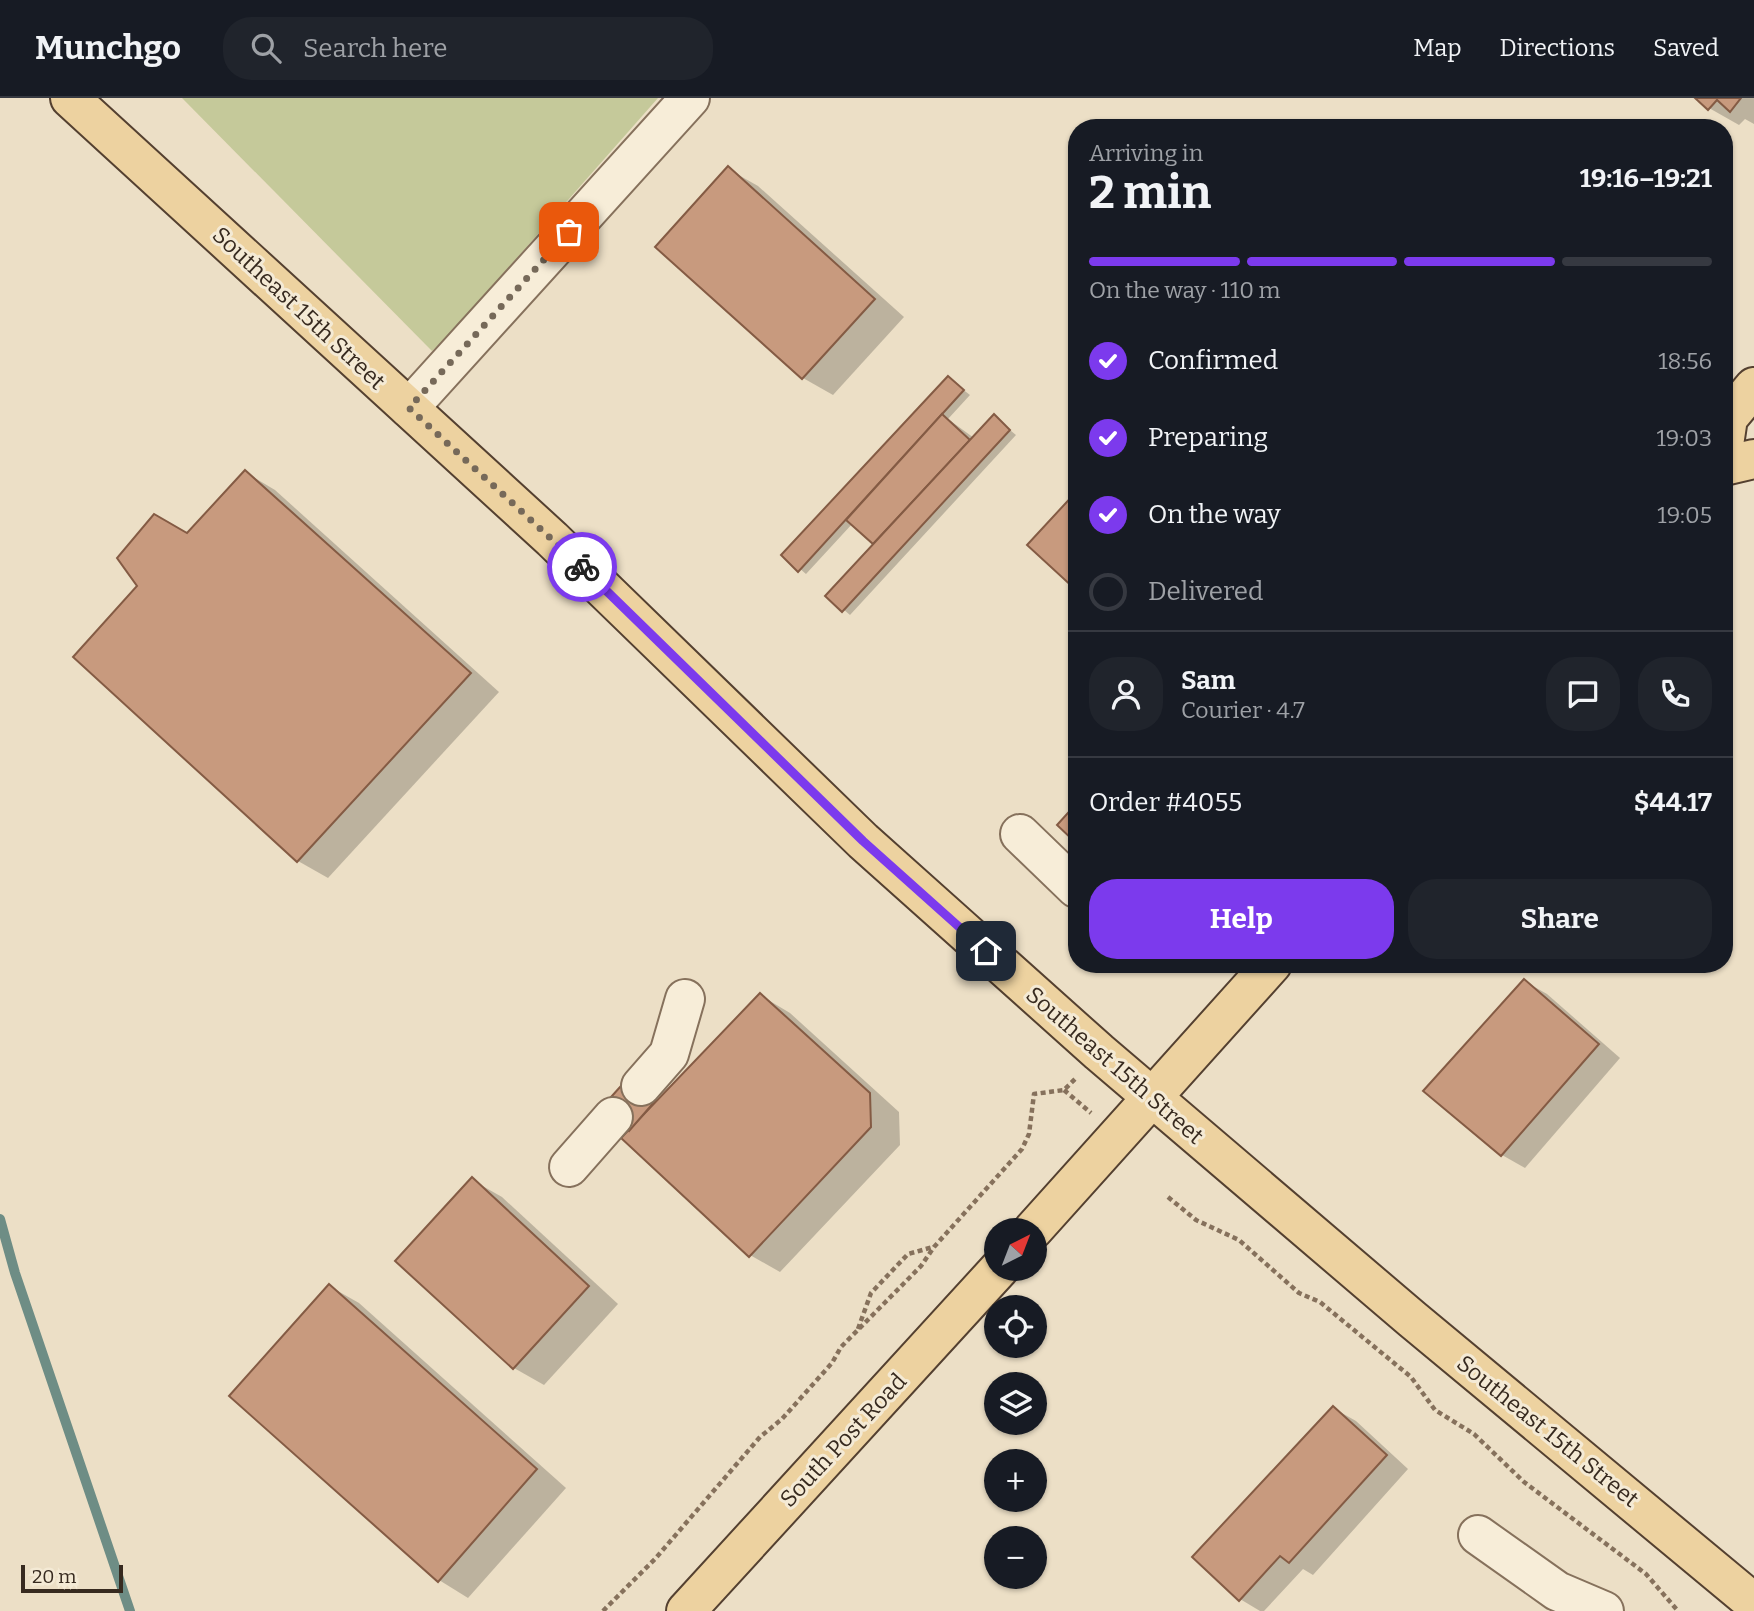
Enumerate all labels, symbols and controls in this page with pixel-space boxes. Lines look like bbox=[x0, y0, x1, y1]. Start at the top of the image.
search box bbox=[223, 17, 713, 80]
text: Munchgo bbox=[35, 28, 181, 68]
icon: search bbox=[247, 29, 285, 67]
text: Search here bbox=[303, 33, 447, 64]
text: Map bbox=[1413, 34, 1462, 62]
text: Directions bbox=[1500, 34, 1615, 62]
text: Saved bbox=[1653, 34, 1719, 62]
text: Arriving in bbox=[1089, 139, 1203, 167]
text: 19:16–19:21 bbox=[1580, 163, 1712, 194]
text: 2 min bbox=[1089, 165, 1211, 220]
pin bbox=[539, 202, 599, 262]
icon: bag bbox=[550, 213, 588, 251]
street label: Southeast 15th Street bbox=[207, 221, 391, 395]
text: On the way · 110 m bbox=[1089, 276, 1281, 304]
icon: check bbox=[1089, 342, 1127, 380]
text: Confirmed bbox=[1148, 345, 1278, 376]
text: 18:56 bbox=[1658, 347, 1712, 375]
icon: check bbox=[1089, 419, 1127, 457]
text: Preparing bbox=[1148, 422, 1268, 453]
text: 19:03 bbox=[1656, 424, 1712, 452]
icon: check bbox=[1089, 496, 1127, 534]
text: On the way bbox=[1148, 499, 1281, 530]
text: 19:05 bbox=[1657, 501, 1712, 529]
courier bbox=[547, 532, 617, 602]
icon: bike bbox=[563, 548, 601, 586]
text: Delivered bbox=[1148, 576, 1263, 607]
button: person bbox=[1089, 657, 1163, 731]
button: chat bbox=[1546, 657, 1620, 731]
button: phone bbox=[1638, 657, 1712, 731]
text: Sam bbox=[1181, 665, 1236, 696]
text: Courier · 4.7 bbox=[1181, 696, 1305, 724]
text: Order #4055 bbox=[1089, 787, 1242, 818]
text: $44.17 bbox=[1634, 787, 1712, 818]
button: Help bbox=[1089, 879, 1394, 959]
button: Share bbox=[1408, 879, 1712, 959]
pin bbox=[956, 921, 1016, 981]
icon: home bbox=[967, 932, 1005, 970]
street label: Southeast 15th Street bbox=[1021, 980, 1209, 1150]
north arrow bbox=[984, 1218, 1046, 1281]
map controls bbox=[984, 1218, 1047, 1589]
button: locate bbox=[984, 1295, 1047, 1358]
street label: Southeast 15th Street bbox=[1451, 1349, 1645, 1513]
street label: South Post Road bbox=[774, 1367, 912, 1513]
button: layers bbox=[984, 1372, 1047, 1435]
button: + bbox=[984, 1449, 1047, 1512]
button: − bbox=[984, 1526, 1047, 1589]
scale bar bbox=[21, 1562, 122, 1594]
text: 20 m bbox=[32, 1565, 76, 1588]

